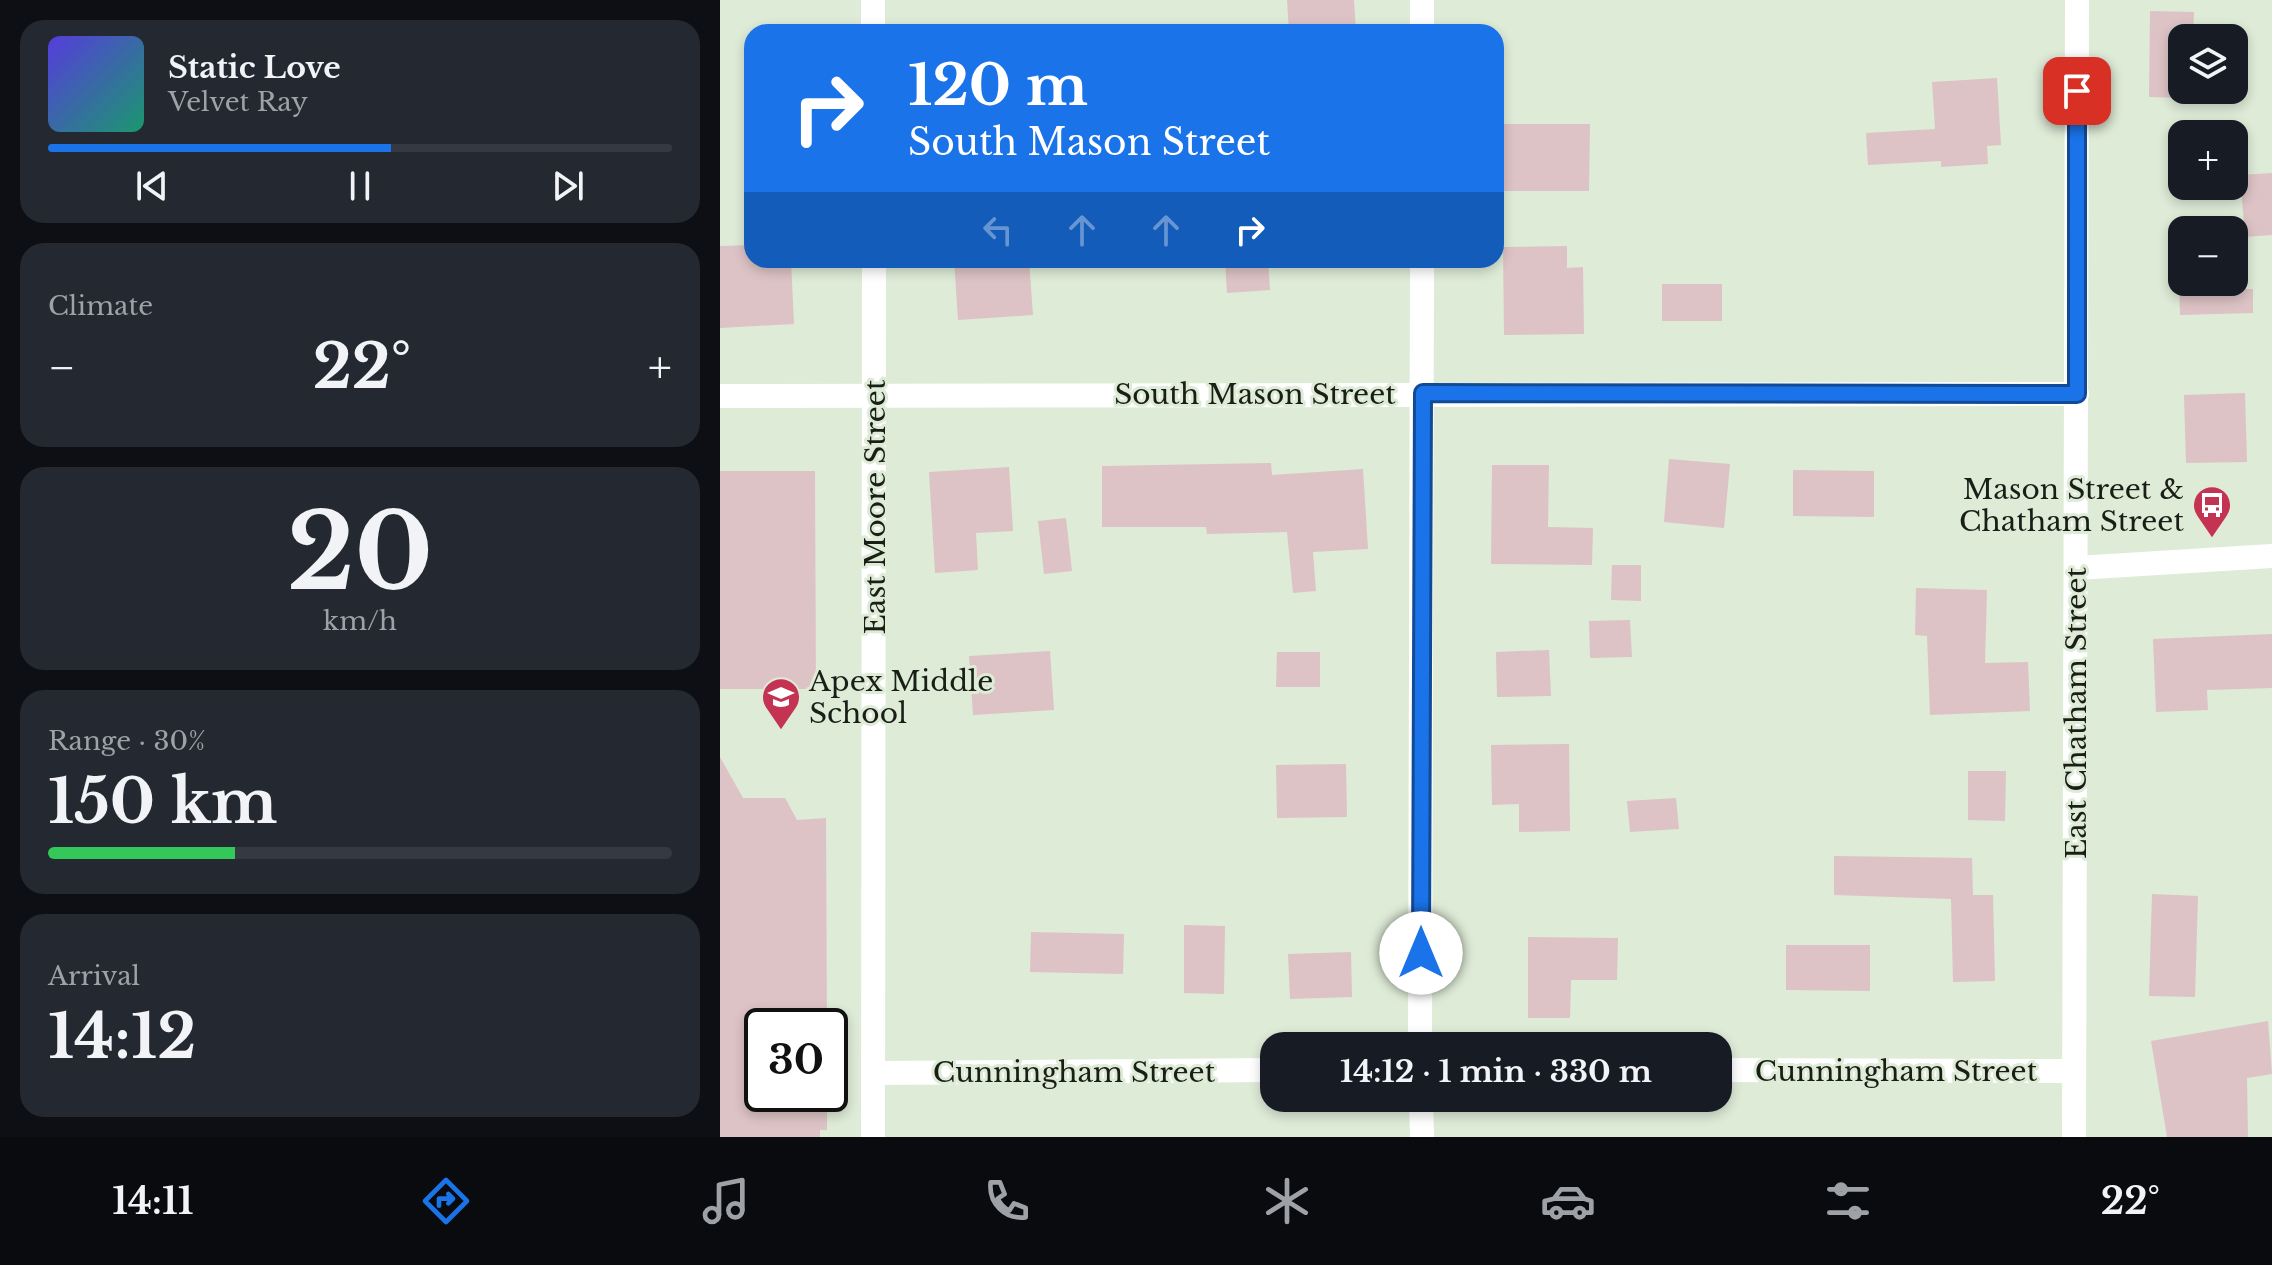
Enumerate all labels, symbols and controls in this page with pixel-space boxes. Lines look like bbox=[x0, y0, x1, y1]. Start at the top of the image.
map controls bbox=[2168, 24, 2248, 296]
button: layers bbox=[2168, 24, 2248, 104]
text: Static Love bbox=[168, 49, 341, 86]
text: 120 m bbox=[908, 51, 1088, 120]
icon: right bbox=[776, 56, 880, 160]
pin bbox=[2043, 57, 2111, 125]
icon: arrive bbox=[2055, 69, 2099, 113]
text: Velvet Ray bbox=[168, 86, 308, 118]
text: South Mason Street bbox=[908, 120, 1270, 165]
button: + bbox=[2168, 120, 2248, 200]
icon: previous bbox=[130, 164, 174, 208]
icon: pause bbox=[338, 164, 382, 208]
icon: next bbox=[546, 164, 590, 208]
icon: left bbox=[976, 208, 1020, 252]
icon: ahead bbox=[1060, 208, 1104, 252]
icon: ahead bbox=[1144, 208, 1188, 252]
icon: right bbox=[1228, 208, 1272, 252]
button: − bbox=[2168, 216, 2248, 296]
text: Climate bbox=[48, 290, 153, 322]
text: 22° bbox=[313, 330, 411, 404]
text: − bbox=[48, 340, 76, 395]
text: + bbox=[648, 340, 672, 395]
street label: South Mason Street bbox=[1114, 377, 1396, 412]
street label: East Moore Street bbox=[858, 379, 893, 634]
place label: Mason Street & Chatham Street bbox=[1959, 472, 2184, 539]
bus stop icon: Mason Street & Chatham Street bbox=[2191, 484, 2233, 539]
text: 20 bbox=[287, 488, 433, 617]
street label: East Chatham Street bbox=[2059, 567, 2094, 859]
text: km/h bbox=[323, 605, 397, 637]
place label: Apex Middle School bbox=[808, 664, 993, 731]
school or university icon: Apex Middle School bbox=[760, 676, 802, 731]
text: Range · 30% bbox=[48, 725, 206, 757]
text: 150 km bbox=[48, 765, 277, 839]
position arrow bbox=[1379, 911, 1463, 995]
text: Arrival bbox=[48, 960, 140, 992]
text: 14:12 bbox=[48, 1000, 196, 1074]
speed limit sign: 30 bbox=[744, 1008, 848, 1112]
text: 14:12 · 1 min · 330 m bbox=[1340, 1053, 1652, 1090]
street label: Cunningham Street bbox=[1755, 1054, 2038, 1089]
street label: Cunningham Street bbox=[933, 1055, 1216, 1090]
icon: directions bbox=[418, 1173, 474, 1229]
icon: music bbox=[698, 1173, 754, 1229]
icon: phone bbox=[979, 1173, 1035, 1229]
icon: climate bbox=[1259, 1173, 1315, 1229]
icon: car bbox=[1540, 1173, 1596, 1229]
icon: filters bbox=[1820, 1173, 1876, 1229]
text: 14:11 bbox=[112, 1179, 193, 1224]
text: 22° bbox=[2101, 1179, 2160, 1224]

